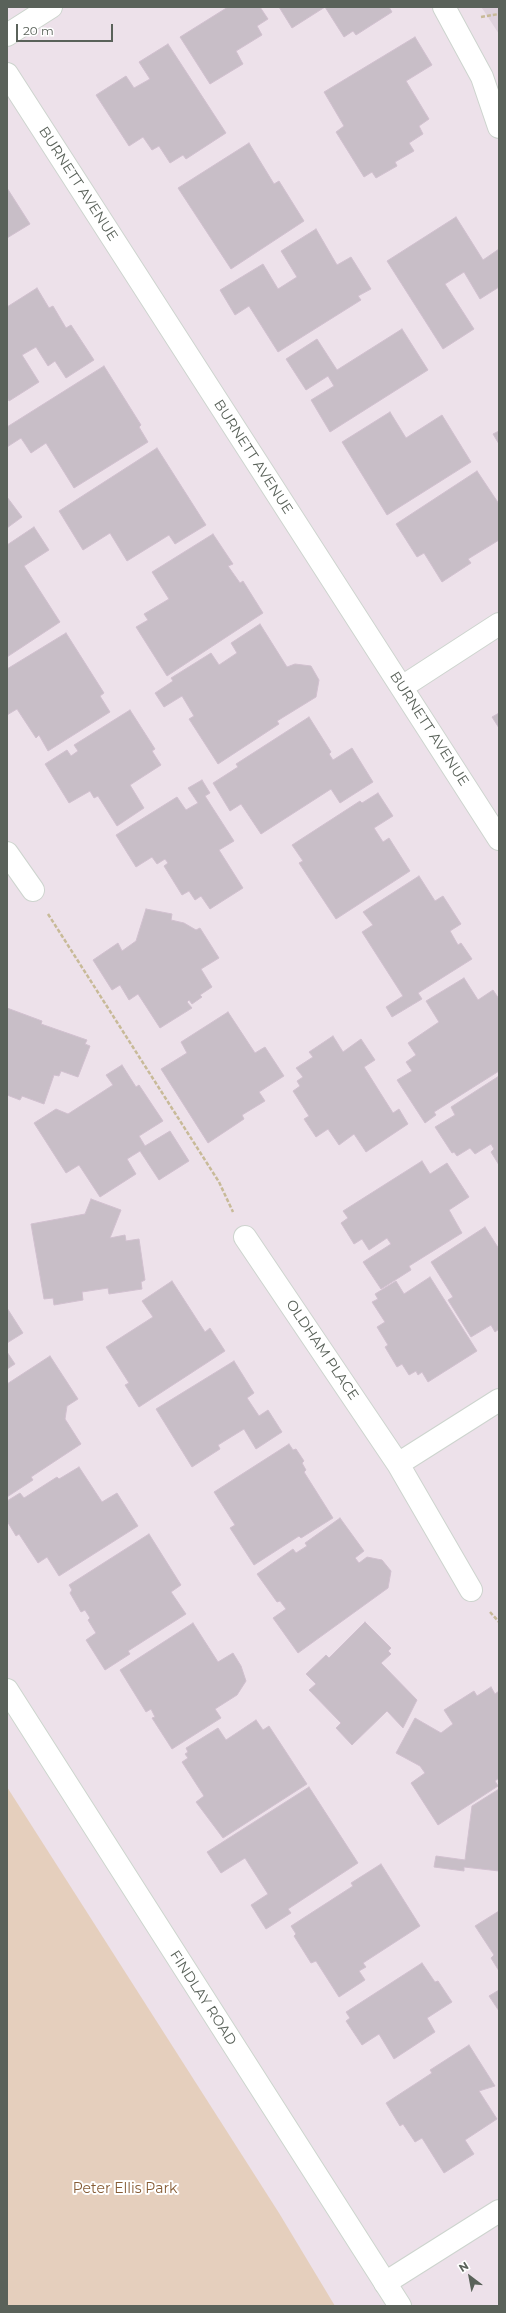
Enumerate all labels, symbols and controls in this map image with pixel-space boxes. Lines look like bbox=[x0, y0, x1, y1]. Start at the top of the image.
scale bar bbox=[18, 16, 115, 42]
text: 20 m bbox=[23, 23, 54, 38]
street label: BURNETT AVENUE bbox=[35, 124, 121, 244]
street label: BURNETT AVENUE bbox=[210, 397, 296, 517]
street label: BURNETT AVENUE bbox=[386, 669, 472, 789]
street label: OLDHAM PLACE bbox=[282, 1297, 362, 1403]
street label: FINDLAY ROAD bbox=[166, 1947, 240, 2049]
park label: Peter Ellis Park bbox=[73, 2181, 177, 2197]
north arrow bbox=[450, 2257, 490, 2297]
text: N bbox=[456, 2259, 471, 2275]

